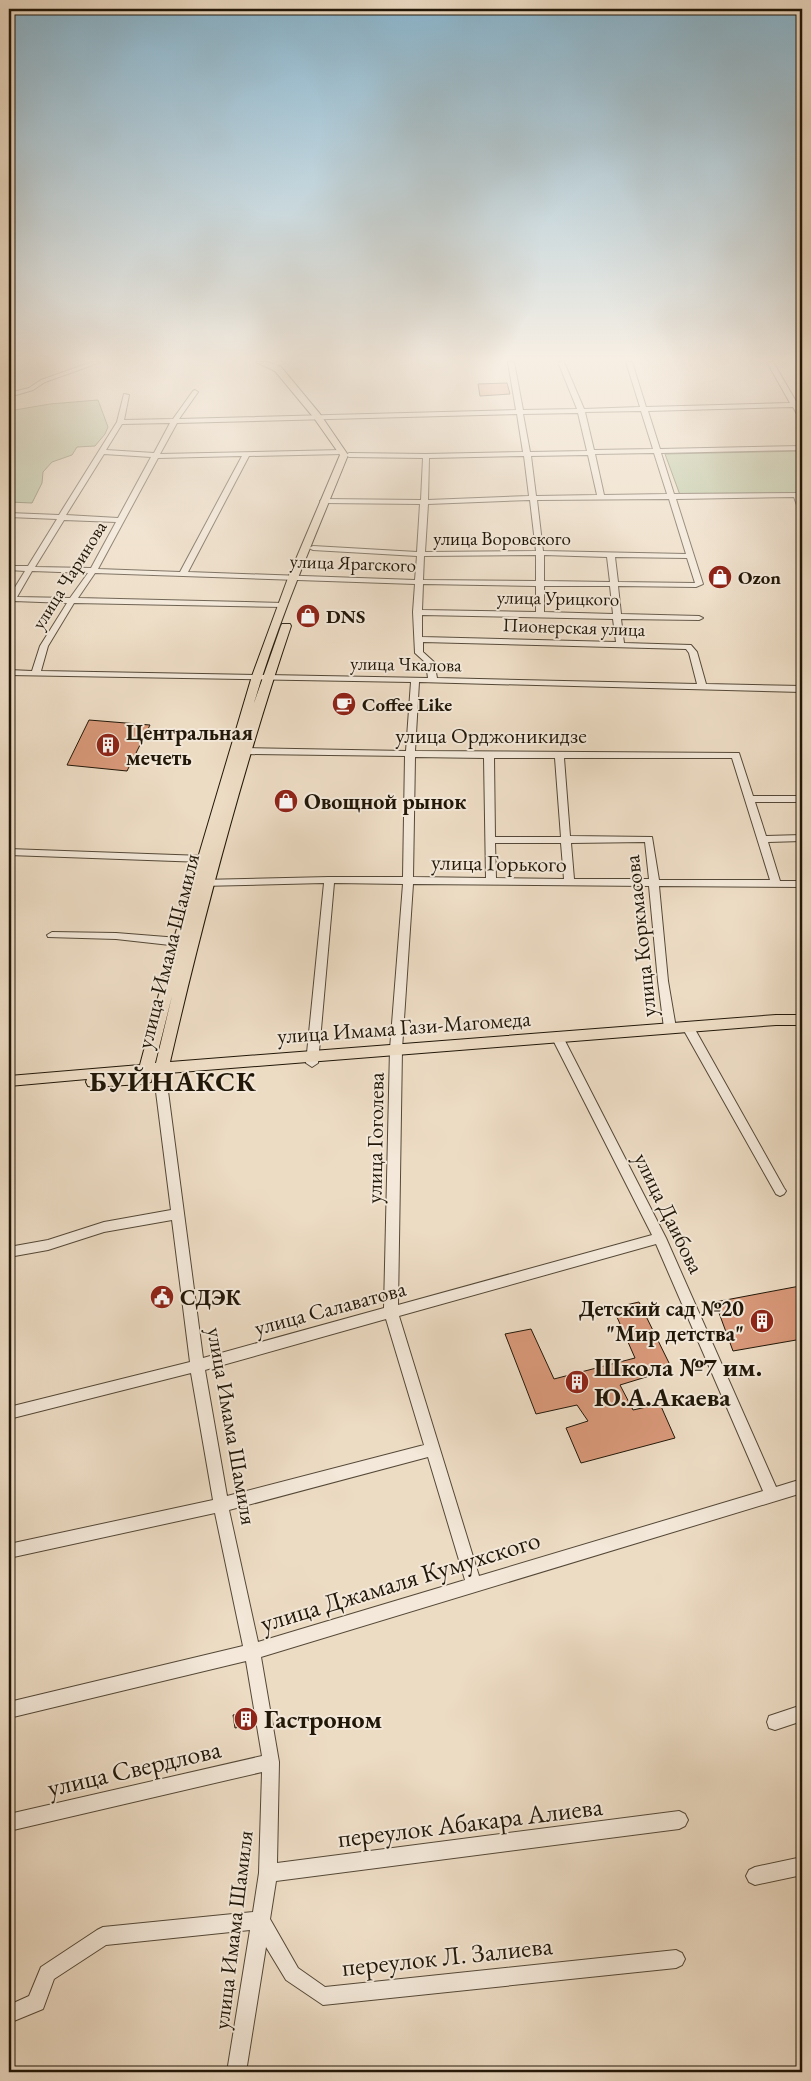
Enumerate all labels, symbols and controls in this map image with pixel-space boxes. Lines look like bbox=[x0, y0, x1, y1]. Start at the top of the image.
street label: улица Чаринова bbox=[26, 516, 113, 634]
street label: улица Воровского bbox=[433, 526, 571, 551]
street label: улица Ярагского bbox=[289, 548, 417, 578]
shop icon: Ozon bbox=[707, 564, 733, 590]
place label: Ozon bbox=[738, 565, 781, 590]
street label: улица Урицкого bbox=[497, 584, 619, 612]
shop icon: DNS bbox=[295, 603, 321, 629]
place label: DNS bbox=[326, 604, 365, 629]
street label: Пионерская улица bbox=[502, 612, 646, 642]
street label: улица Чкалова bbox=[350, 651, 462, 677]
cafe icon: Coffee Like bbox=[331, 691, 357, 717]
place label: Coffee Like bbox=[362, 692, 452, 717]
place label: Центральная мечеть bbox=[126, 718, 253, 772]
street label: улица Орджоникидзе bbox=[395, 721, 587, 750]
building icon: Центральная мечеть bbox=[95, 732, 121, 758]
place label: Овощной рынок bbox=[304, 787, 467, 816]
shop icon: Овощной рынок bbox=[273, 788, 299, 814]
street label: улица Горького bbox=[431, 847, 567, 879]
street label: улица Имама Шамиля bbox=[130, 850, 206, 1052]
street label: улица Коркмасова bbox=[617, 853, 663, 1018]
street label: улица Имама Гази-Магомеда bbox=[276, 1004, 532, 1050]
district label: БУЙНАКСК bbox=[89, 1063, 257, 1099]
street label: улица Гоголева bbox=[359, 1072, 391, 1204]
street label: улица Даибова bbox=[627, 1148, 711, 1278]
street label: улица Салаватова bbox=[251, 1274, 409, 1342]
place label: СДЭК bbox=[180, 1283, 242, 1312]
public building icon: СДЭК bbox=[149, 1284, 175, 1310]
place label: Детский сад №20 "Мир детства" bbox=[579, 1294, 744, 1348]
building icon: Детский сад №20 "Мир детства" bbox=[749, 1308, 775, 1334]
street label: улица Имама Шамиля bbox=[200, 1325, 264, 1527]
place label: Школа №7 им. Ю.А.Акаева bbox=[594, 1350, 762, 1414]
building icon: Школа №7 им. Ю.А.Акаева bbox=[564, 1369, 590, 1395]
street label: улица Джамаля Кумухского bbox=[256, 1522, 544, 1640]
place label: Гастроном bbox=[264, 1702, 383, 1736]
building icon: Гастроном bbox=[233, 1706, 259, 1732]
street label: улица Свердлова bbox=[44, 1731, 225, 1804]
street label: переулок Абакара Алиева bbox=[336, 1789, 605, 1855]
street label: улица Имама Шамиля bbox=[206, 1829, 260, 2031]
street label: переулок Л. Залиева bbox=[340, 1928, 555, 1984]

